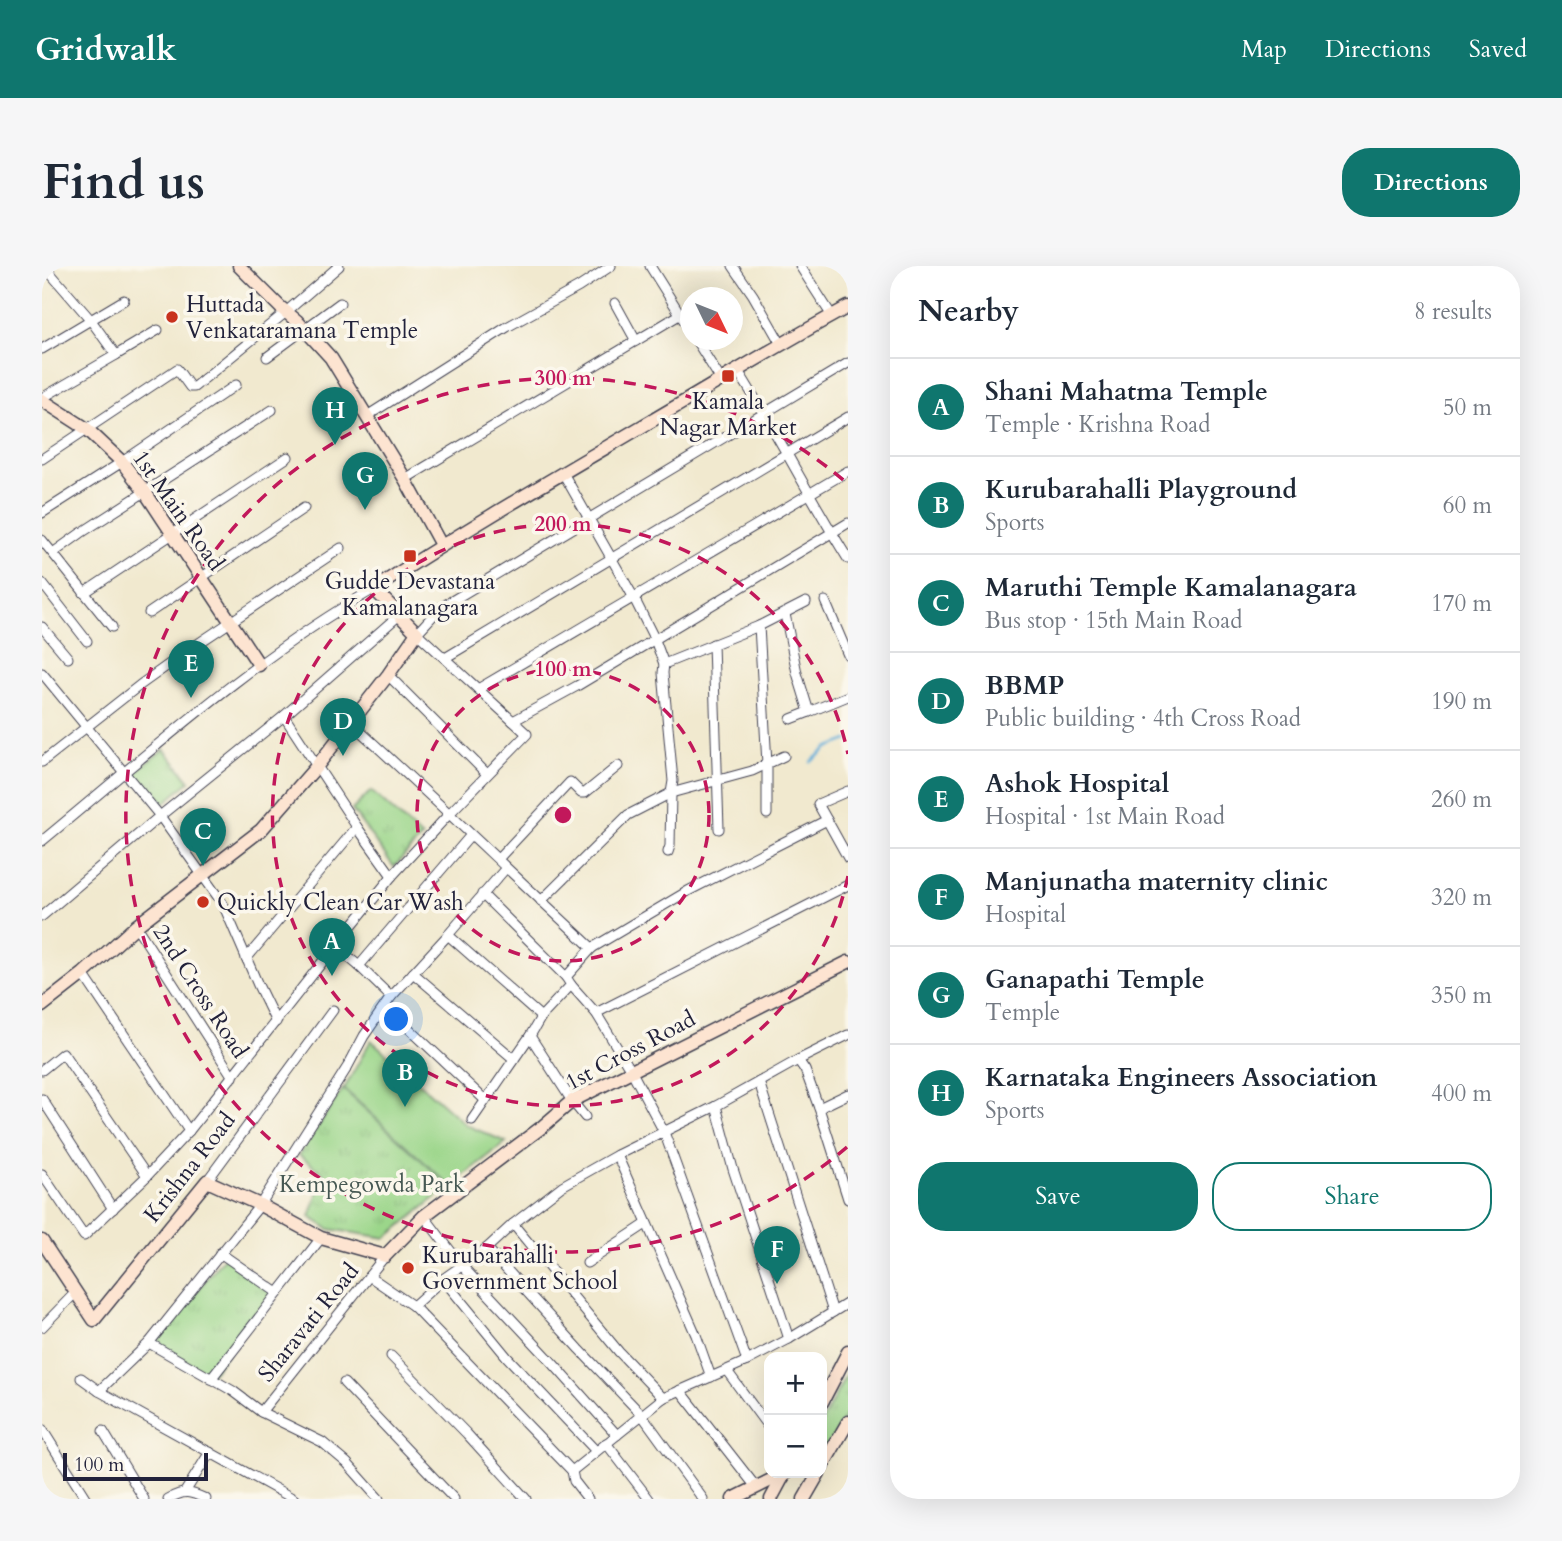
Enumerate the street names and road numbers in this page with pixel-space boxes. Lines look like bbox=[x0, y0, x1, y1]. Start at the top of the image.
street label: 1st Main Road bbox=[126, 444, 232, 577]
street label: 2nd Cross Road bbox=[146, 918, 256, 1065]
street label: 1st Cross Road bbox=[560, 1003, 702, 1098]
street label: Krishna Road bbox=[137, 1105, 243, 1229]
street label: Sharavati Road bbox=[251, 1256, 366, 1388]

